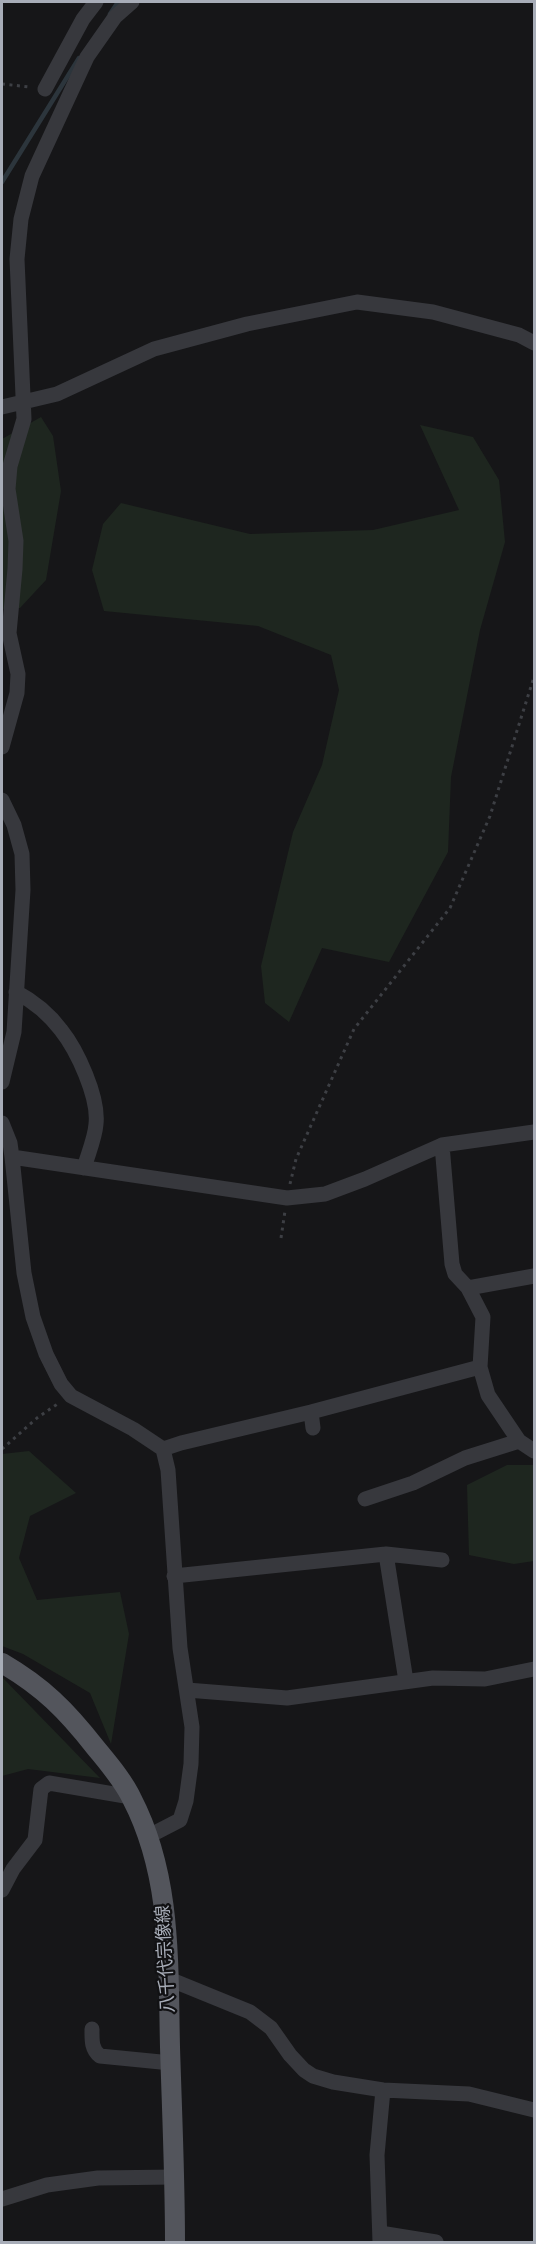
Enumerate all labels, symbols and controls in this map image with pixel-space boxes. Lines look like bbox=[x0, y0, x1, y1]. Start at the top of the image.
street label: 八千代宗像線 bbox=[152, 1905, 180, 2013]

